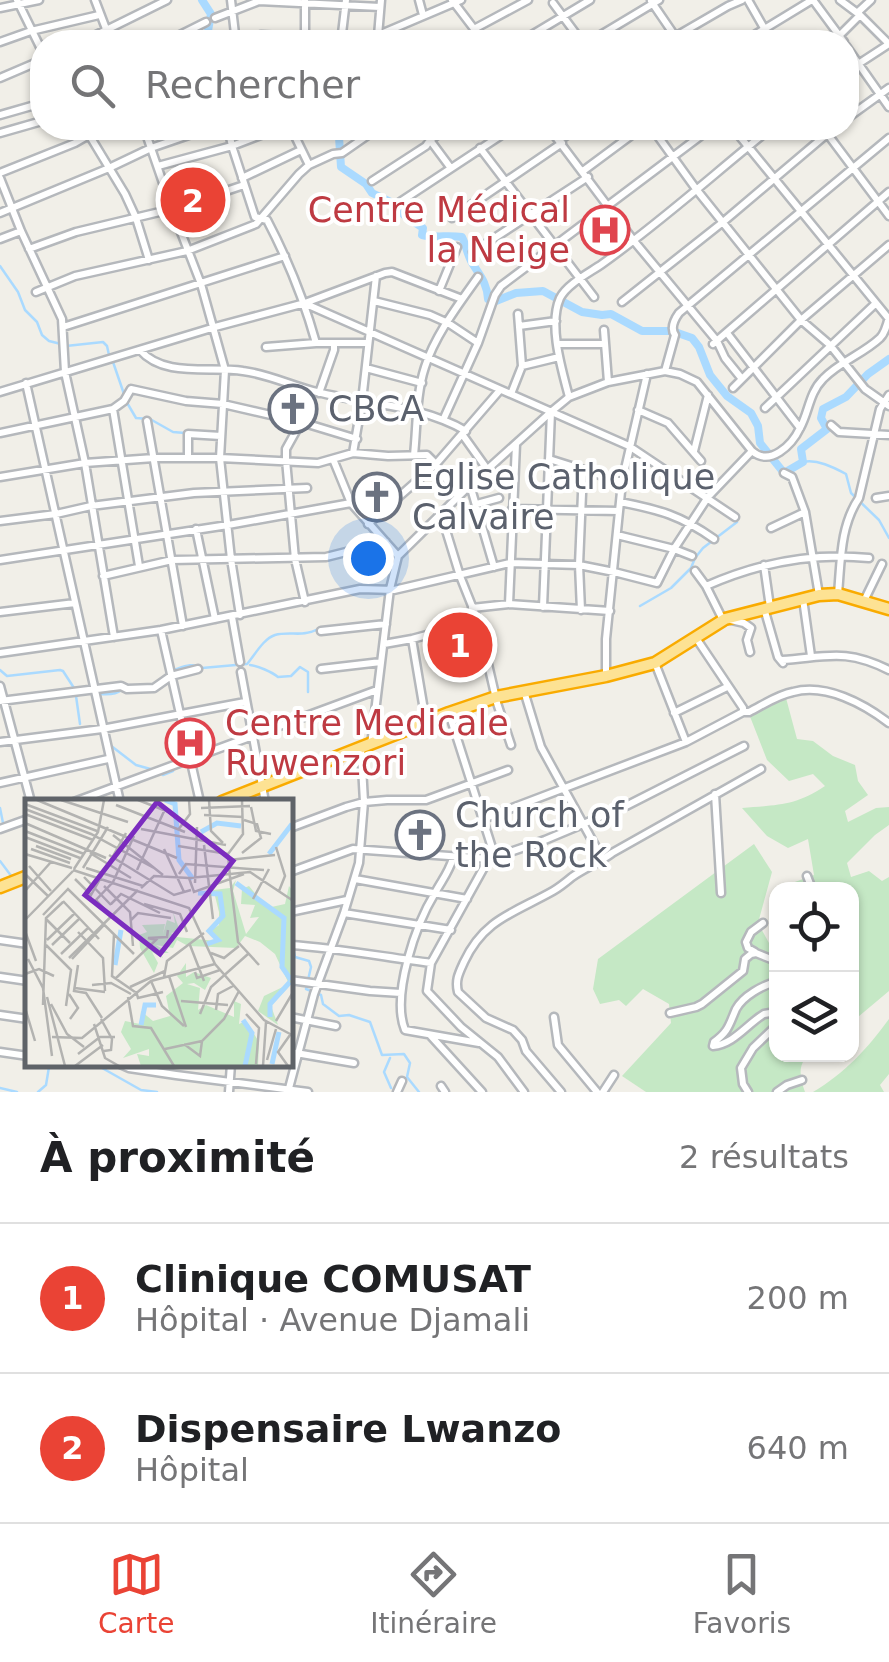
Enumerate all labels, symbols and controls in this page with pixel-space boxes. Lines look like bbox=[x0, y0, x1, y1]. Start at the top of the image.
search box bbox=[30, 30, 859, 140]
icon: search bbox=[65, 58, 120, 113]
text: Rechercher bbox=[145, 63, 360, 107]
pin: 2 bbox=[160, 162, 226, 238]
place label: Centre Médical la Neige bbox=[308, 190, 570, 270]
hospital icon: Centre Médical la Neige bbox=[579, 204, 631, 256]
church icon: CBCA bbox=[267, 383, 319, 435]
place label: CBCA bbox=[328, 389, 424, 429]
place label: Eglise Catholique Calvaire bbox=[412, 457, 715, 537]
church icon: Eglise Catholique Calvaire bbox=[351, 471, 403, 523]
your location bbox=[343, 533, 394, 584]
pin: 1 bbox=[428, 608, 492, 682]
place label: Centre Medicale Ruwenzori bbox=[225, 703, 509, 783]
hospital icon: Centre Medicale Ruwenzori bbox=[164, 717, 216, 769]
place label: Church of the Rock bbox=[455, 795, 624, 875]
inset map bbox=[25, 799, 292, 1067]
church icon: Church of the Rock bbox=[394, 809, 446, 861]
map controls bbox=[769, 882, 859, 1062]
button: locate bbox=[769, 882, 859, 972]
button: layers bbox=[769, 972, 859, 1062]
text: À proximité bbox=[40, 1133, 315, 1182]
text: 2 résultats bbox=[679, 1138, 849, 1176]
text: Clinique COMUSAT bbox=[135, 1257, 531, 1301]
text: 1 bbox=[61, 1279, 84, 1317]
text: 200 m bbox=[747, 1279, 849, 1317]
text: Hôpital · Avenue Djamali bbox=[135, 1301, 530, 1339]
text: Dispensaire Lwanzo bbox=[135, 1407, 561, 1451]
text: 2 bbox=[61, 1429, 84, 1467]
text: 640 m bbox=[747, 1429, 849, 1467]
text: Hôpital bbox=[135, 1451, 249, 1489]
tab: Carte bbox=[98, 1547, 174, 1640]
tab: Itinéraire bbox=[370, 1547, 497, 1640]
tab: Favoris bbox=[693, 1547, 791, 1640]

